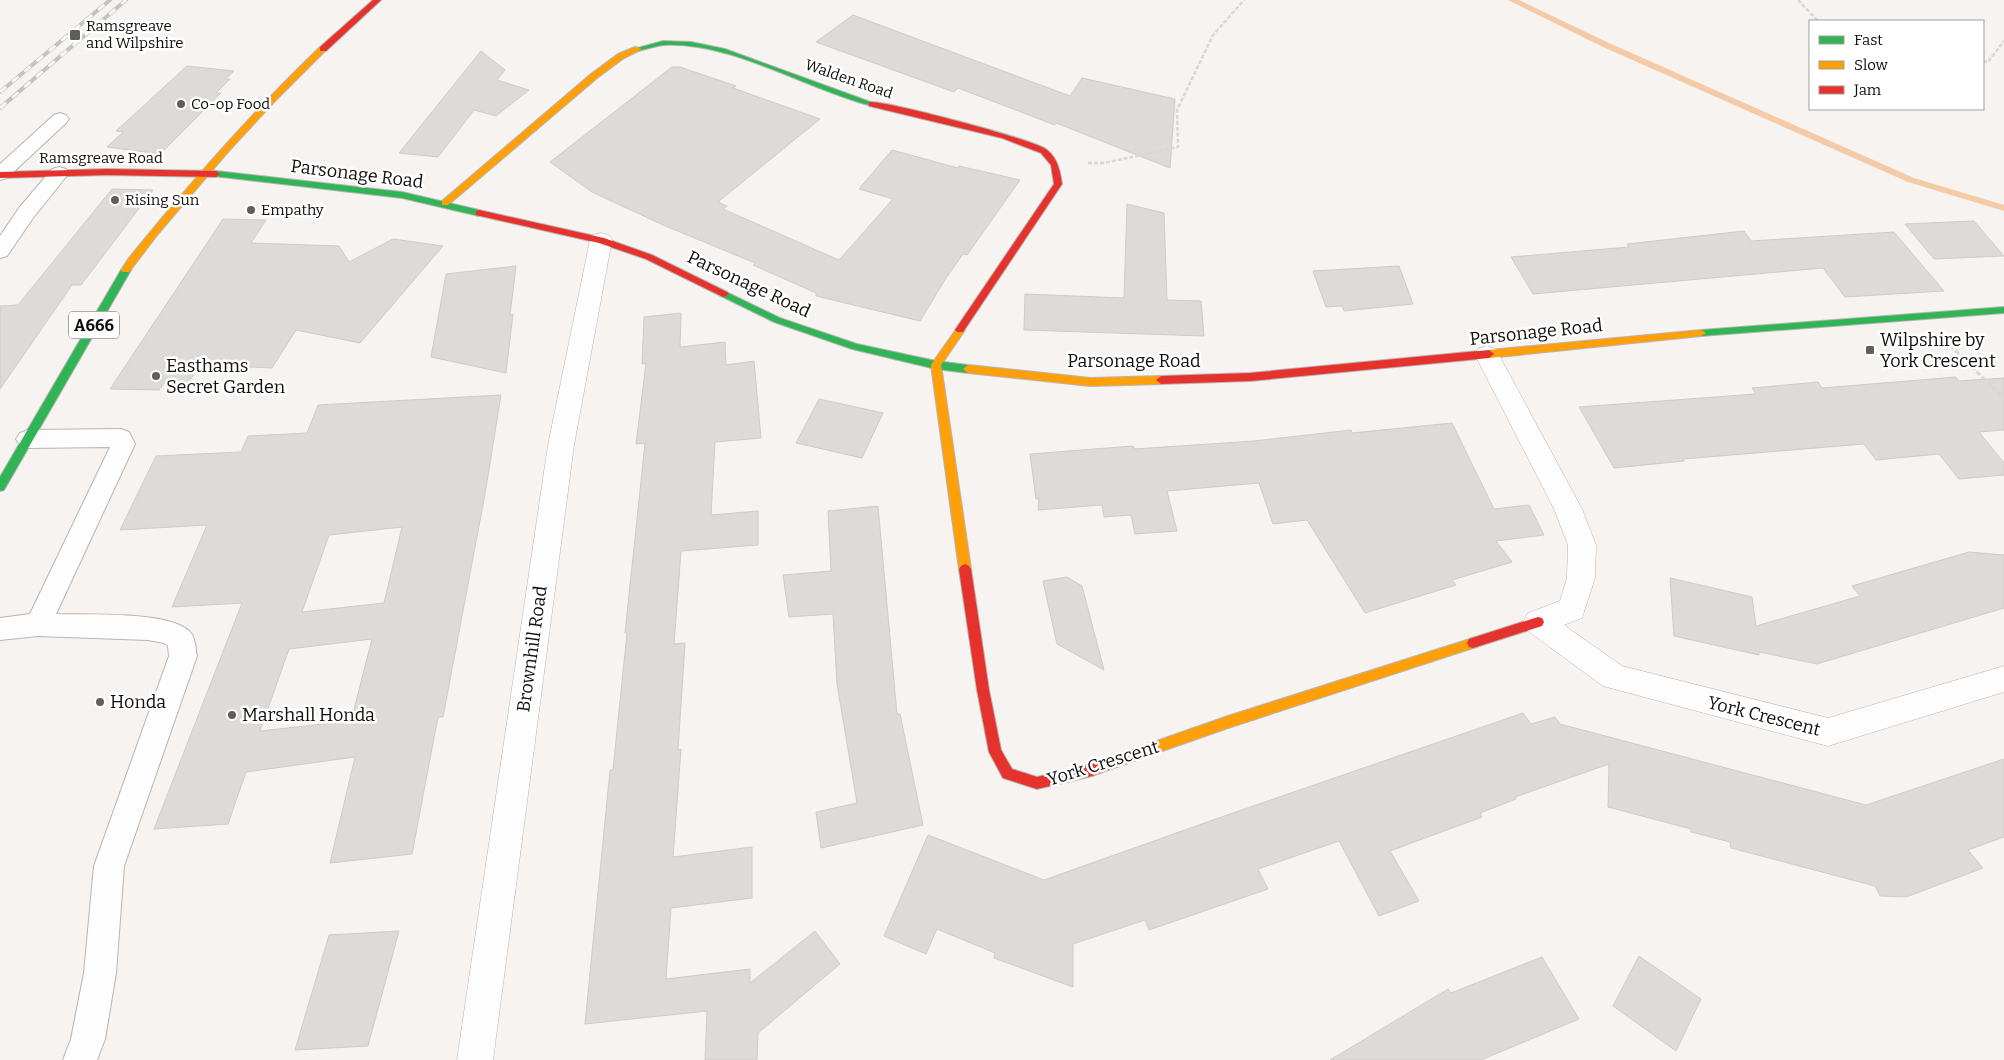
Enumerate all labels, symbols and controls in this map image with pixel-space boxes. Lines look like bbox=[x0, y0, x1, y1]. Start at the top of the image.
place label: Ramsgreave and Wilpshire bbox=[86, 17, 183, 52]
legend bbox=[1809, 20, 1984, 110]
marker: Ramsgreave and Wilpshire bbox=[68, 28, 82, 42]
text: Fast bbox=[1854, 31, 1883, 49]
street label: Walden Road bbox=[803, 56, 895, 102]
text: Slow bbox=[1854, 56, 1889, 74]
text: Jam bbox=[1853, 81, 1882, 99]
place label: Co-op Food bbox=[191, 95, 270, 113]
marker: Co-op Food bbox=[175, 98, 187, 110]
street label: Ramsgreave Road bbox=[39, 149, 163, 167]
street label: Parsonage Road bbox=[289, 155, 425, 193]
place label: Rising Sun bbox=[125, 191, 200, 209]
marker: Rising Sun bbox=[109, 194, 121, 206]
place label: Empathy bbox=[261, 201, 324, 219]
marker: Empathy bbox=[245, 204, 257, 216]
street label: Parsonage Road bbox=[684, 246, 814, 322]
road number: A666 bbox=[69, 312, 119, 338]
street label: Parsonage Road bbox=[1468, 314, 1604, 350]
place label: Wilpshire by York Crescent bbox=[1880, 329, 1996, 372]
marker: Wilpshire by York Crescent bbox=[1864, 344, 1876, 356]
street label: Parsonage Road bbox=[1067, 350, 1201, 372]
place label: Easthams Secret Garden bbox=[166, 355, 286, 398]
marker: Easthams Secret Garden bbox=[150, 370, 162, 382]
street label: Brownhill Road bbox=[512, 584, 552, 714]
place label: Honda bbox=[110, 691, 166, 713]
street label: York Crescent bbox=[1705, 691, 1823, 741]
marker: Honda bbox=[94, 696, 106, 708]
place label: Marshall Honda bbox=[242, 704, 375, 726]
marker: Marshall Honda bbox=[226, 709, 238, 721]
street label: York Crescent bbox=[1044, 735, 1162, 790]

